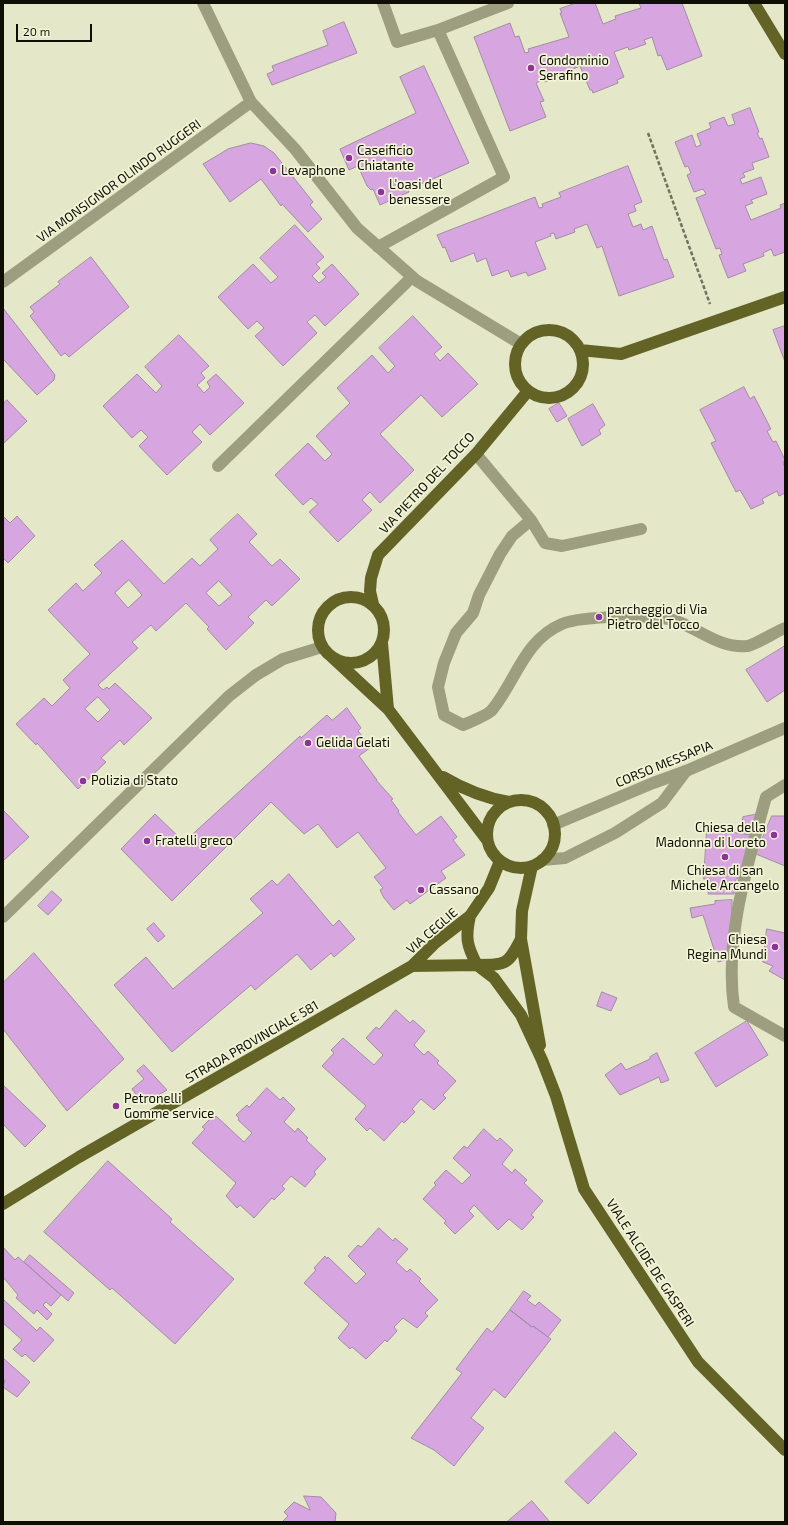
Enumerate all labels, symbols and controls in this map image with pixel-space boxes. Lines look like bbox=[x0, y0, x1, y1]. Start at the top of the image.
scale bar bbox=[18, 16, 94, 42]
text: 20 m bbox=[23, 24, 50, 38]
place label: Condominio Serafino bbox=[539, 53, 609, 84]
marker: Condominio Serafino bbox=[526, 63, 536, 73]
street label: VIA MONSIGNOR OLINDO RUGGERI bbox=[34, 116, 204, 246]
place label: Caseificio Chiatante bbox=[357, 143, 414, 174]
marker: Caseificio Chiatante bbox=[344, 153, 354, 163]
place label: Levaphone bbox=[281, 163, 346, 179]
marker: Levaphone bbox=[268, 166, 278, 176]
place label: L'oasi del benessere bbox=[389, 177, 450, 208]
marker: L'oasi del benessere bbox=[376, 187, 386, 197]
street label: VIA PIETRO DEL TOCCO bbox=[376, 429, 478, 537]
place label: parcheggio di Via Pietro del Tocco bbox=[607, 602, 707, 633]
marker: parcheggio di Via Pietro del Tocco bbox=[594, 612, 604, 622]
place label: Gelida Gelati bbox=[316, 735, 390, 751]
street label: CORSO MESSAPIA bbox=[613, 737, 715, 791]
marker: Gelida Gelati bbox=[303, 738, 313, 748]
place label: Polizia di Stato bbox=[91, 773, 178, 789]
marker: Polizia di Stato bbox=[78, 776, 88, 786]
place label: Chiesa della Madonna di Loreto bbox=[656, 820, 766, 851]
marker: Chiesa della Madonna di Loreto bbox=[769, 830, 779, 840]
place label: Fratelli greco bbox=[155, 833, 233, 849]
marker: Fratelli greco bbox=[142, 836, 152, 846]
marker: Chiesa di san Michele Arcangelo bbox=[720, 852, 730, 862]
place label: Chiesa di san Michele Arcangelo bbox=[671, 863, 779, 894]
place label: Cassano bbox=[429, 882, 479, 898]
marker: Cassano bbox=[416, 885, 426, 895]
street label: VIA CEGLIE bbox=[403, 905, 461, 957]
place label: Chiesa Regina Mundi bbox=[687, 932, 767, 963]
marker: Chiesa Regina Mundi bbox=[770, 942, 780, 952]
street label: STRADA PROVINCIALE 581 bbox=[183, 997, 321, 1087]
place label: Petronelli Gomme service bbox=[124, 1091, 214, 1122]
marker: Petronelli Gomme service bbox=[111, 1101, 121, 1111]
street label: VIALE ALCIDE DE GASPERI bbox=[603, 1196, 697, 1330]

